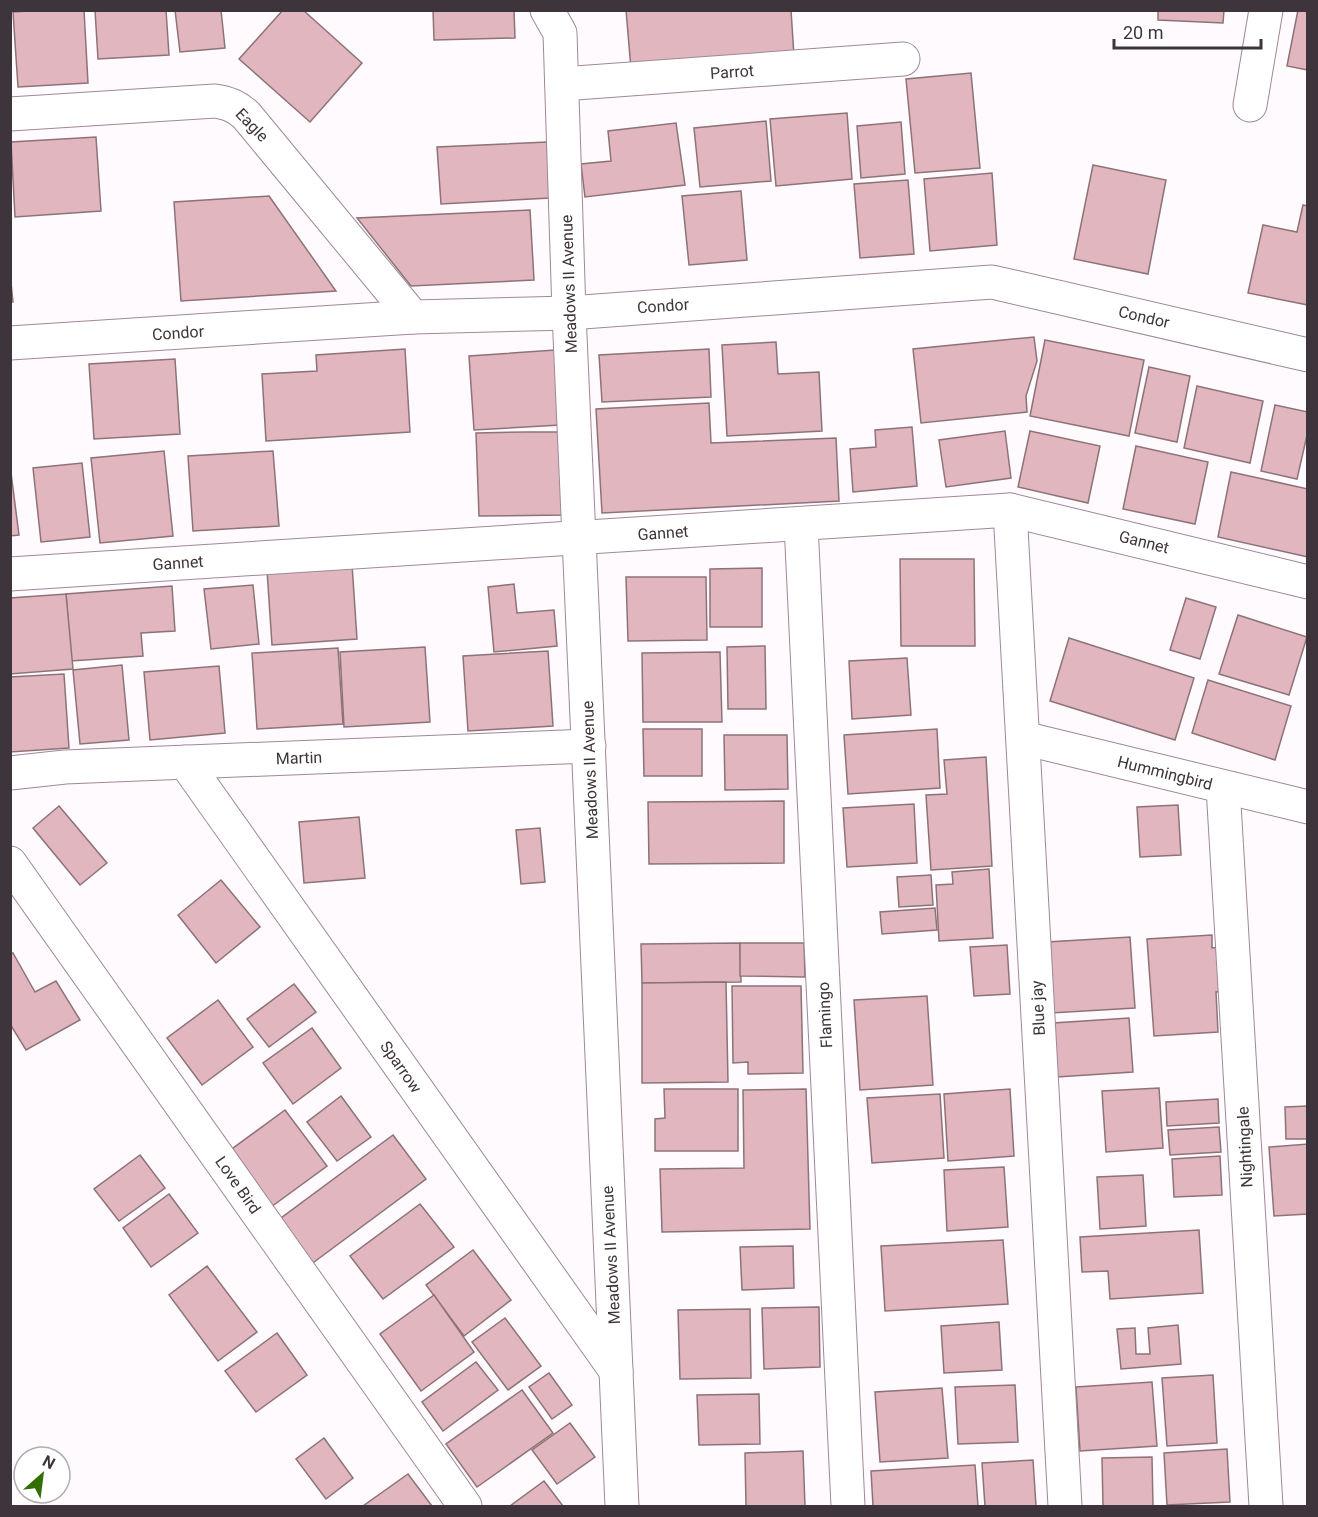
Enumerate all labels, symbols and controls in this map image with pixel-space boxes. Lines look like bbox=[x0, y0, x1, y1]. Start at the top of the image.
scale bar bbox=[1114, 12, 1261, 50]
text: 20 m bbox=[1123, 22, 1163, 43]
street label: Parrot bbox=[710, 61, 754, 83]
street label: Eagle bbox=[232, 104, 272, 146]
street label: Meadows II Avenue bbox=[557, 214, 581, 354]
street label: Condor bbox=[636, 295, 690, 317]
street label: Condor bbox=[1117, 302, 1172, 332]
street label: Condor bbox=[151, 322, 205, 344]
street label: Gannet bbox=[637, 522, 689, 544]
street label: Gannet bbox=[1117, 527, 1171, 557]
street label: Gannet bbox=[152, 552, 204, 574]
street label: Meadows II Avenue bbox=[578, 700, 602, 840]
street label: Martin bbox=[275, 748, 323, 768]
street label: Hummingbird bbox=[1116, 752, 1214, 794]
street label: Blue jay bbox=[1027, 980, 1049, 1036]
street label: Flamingo bbox=[814, 981, 836, 1049]
street label: Sparrow bbox=[376, 1037, 426, 1097]
street label: Nightingale bbox=[1233, 1106, 1257, 1188]
street label: Love Bird bbox=[211, 1153, 265, 1217]
street label: Meadows II Avenue bbox=[598, 1185, 624, 1325]
north arrow bbox=[12, 1445, 72, 1505]
text: N bbox=[39, 1451, 58, 1473]

